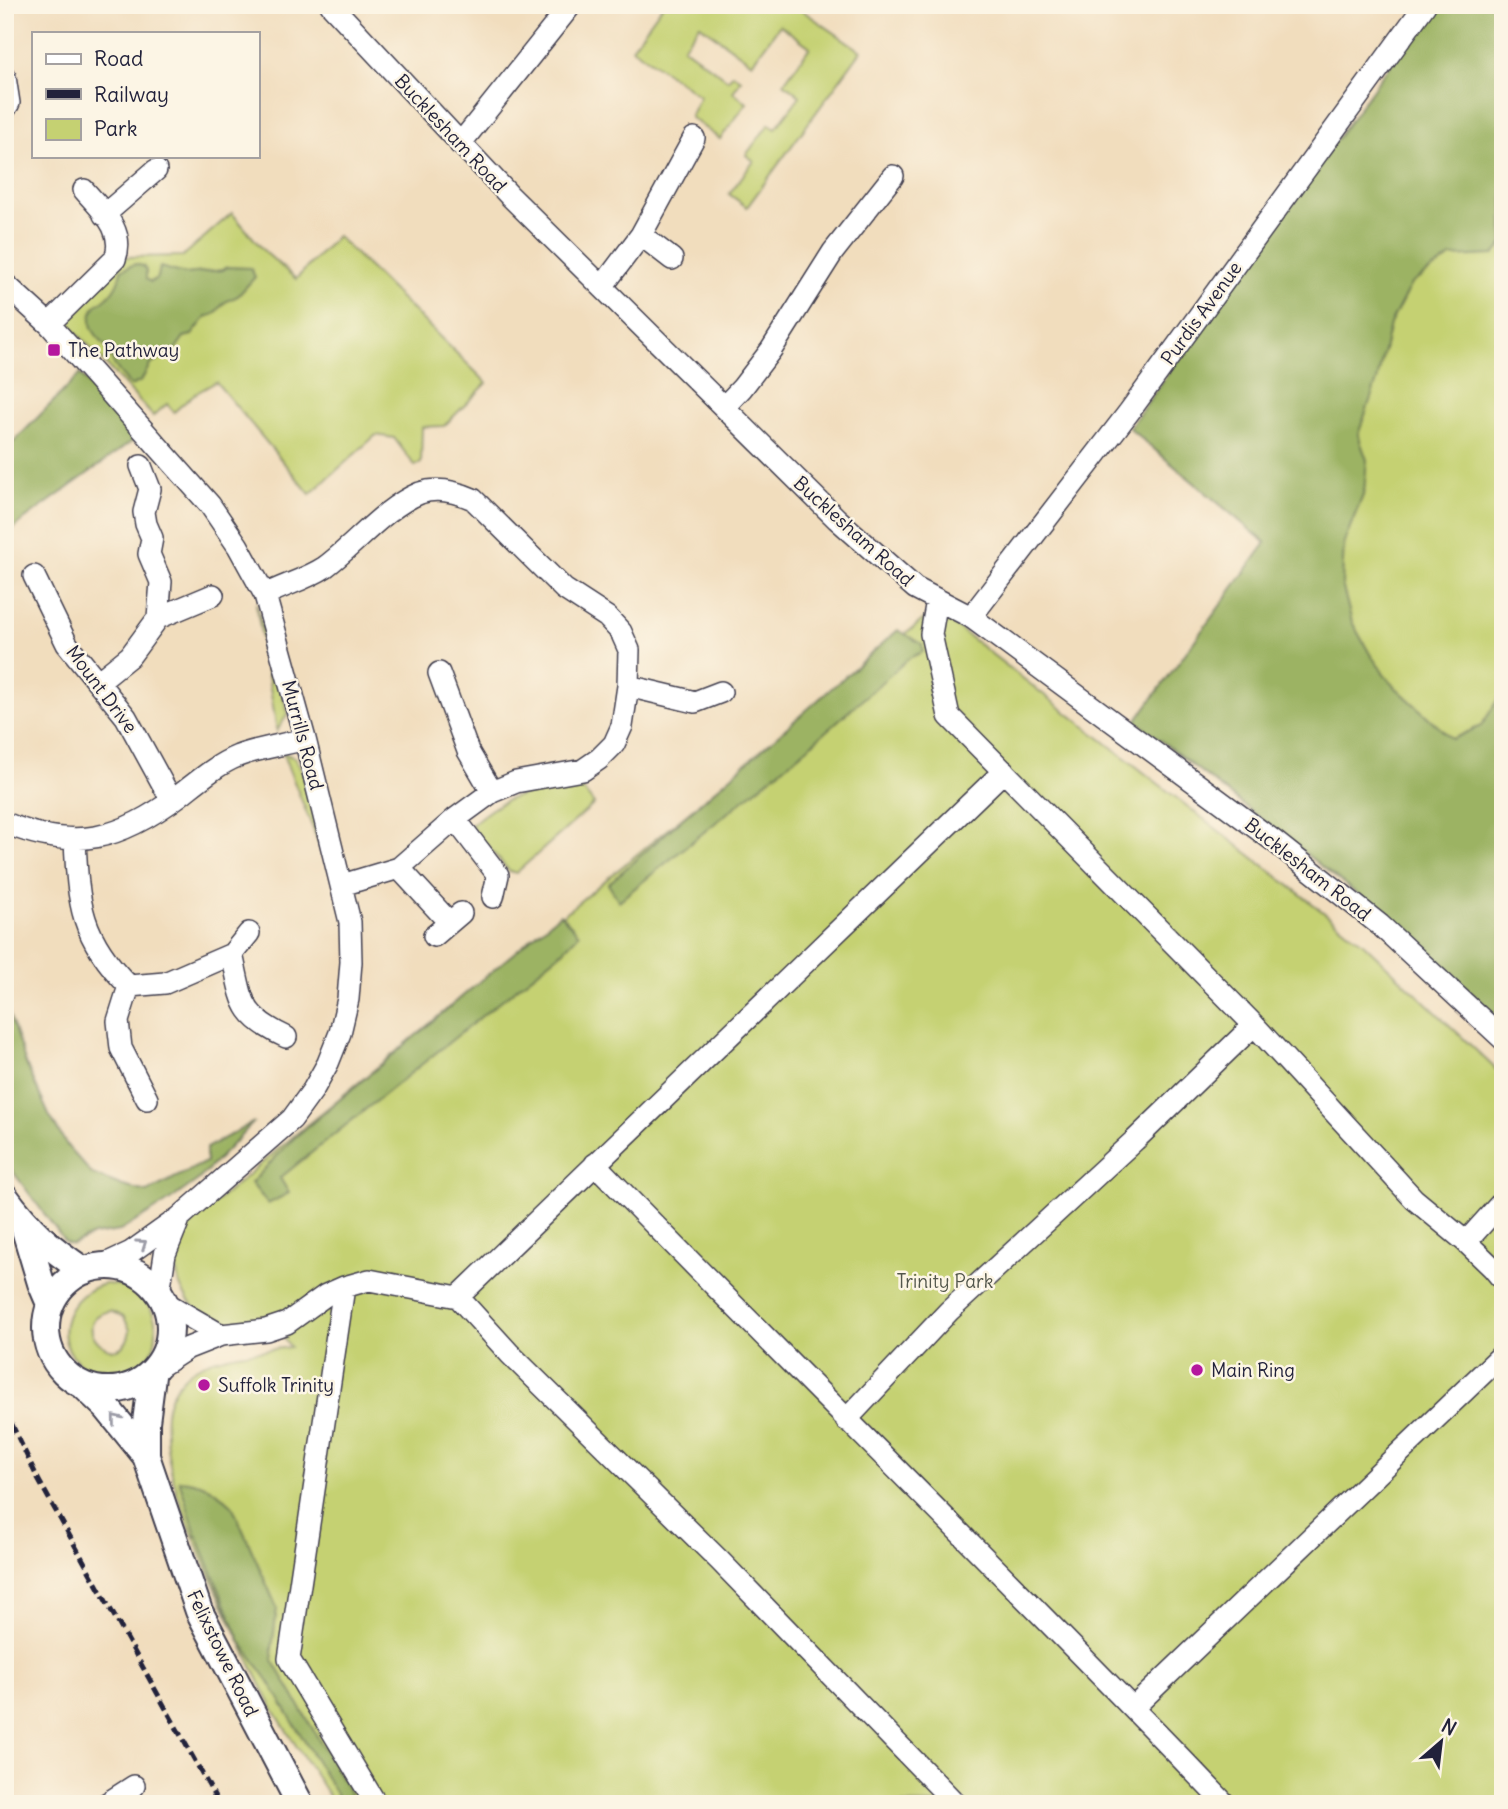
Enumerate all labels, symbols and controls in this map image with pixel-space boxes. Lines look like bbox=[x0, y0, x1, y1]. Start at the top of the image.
legend bbox=[32, 32, 259, 158]
text: Road bbox=[94, 45, 143, 72]
street label: Bucklesham Road bbox=[390, 69, 512, 197]
text: Railway bbox=[94, 81, 169, 108]
text: Park bbox=[94, 115, 137, 142]
street label: Purdis Avenue bbox=[1155, 256, 1247, 370]
place label: The Pathway bbox=[68, 338, 179, 362]
marker: The Pathway bbox=[46, 342, 62, 358]
street label: Bucklesham Road bbox=[789, 471, 919, 591]
street label: Mount Drive bbox=[61, 640, 143, 738]
street label: Murrills Road bbox=[277, 678, 329, 792]
street label: Bucklesham Road bbox=[1240, 812, 1376, 926]
one-way arrow bbox=[134, 1240, 147, 1252]
park label: Trinity Park bbox=[897, 1269, 994, 1293]
place label: Main Ring bbox=[1211, 1358, 1295, 1382]
marker: Main Ring bbox=[1189, 1362, 1205, 1378]
place label: Suffolk Trinity bbox=[218, 1373, 334, 1397]
marker: Suffolk Trinity bbox=[196, 1377, 212, 1393]
one-way arrow bbox=[112, 1414, 124, 1427]
street label: Felixstowe Road bbox=[182, 1586, 264, 1720]
north arrow bbox=[1406, 1708, 1476, 1778]
text: N bbox=[1438, 1713, 1460, 1741]

